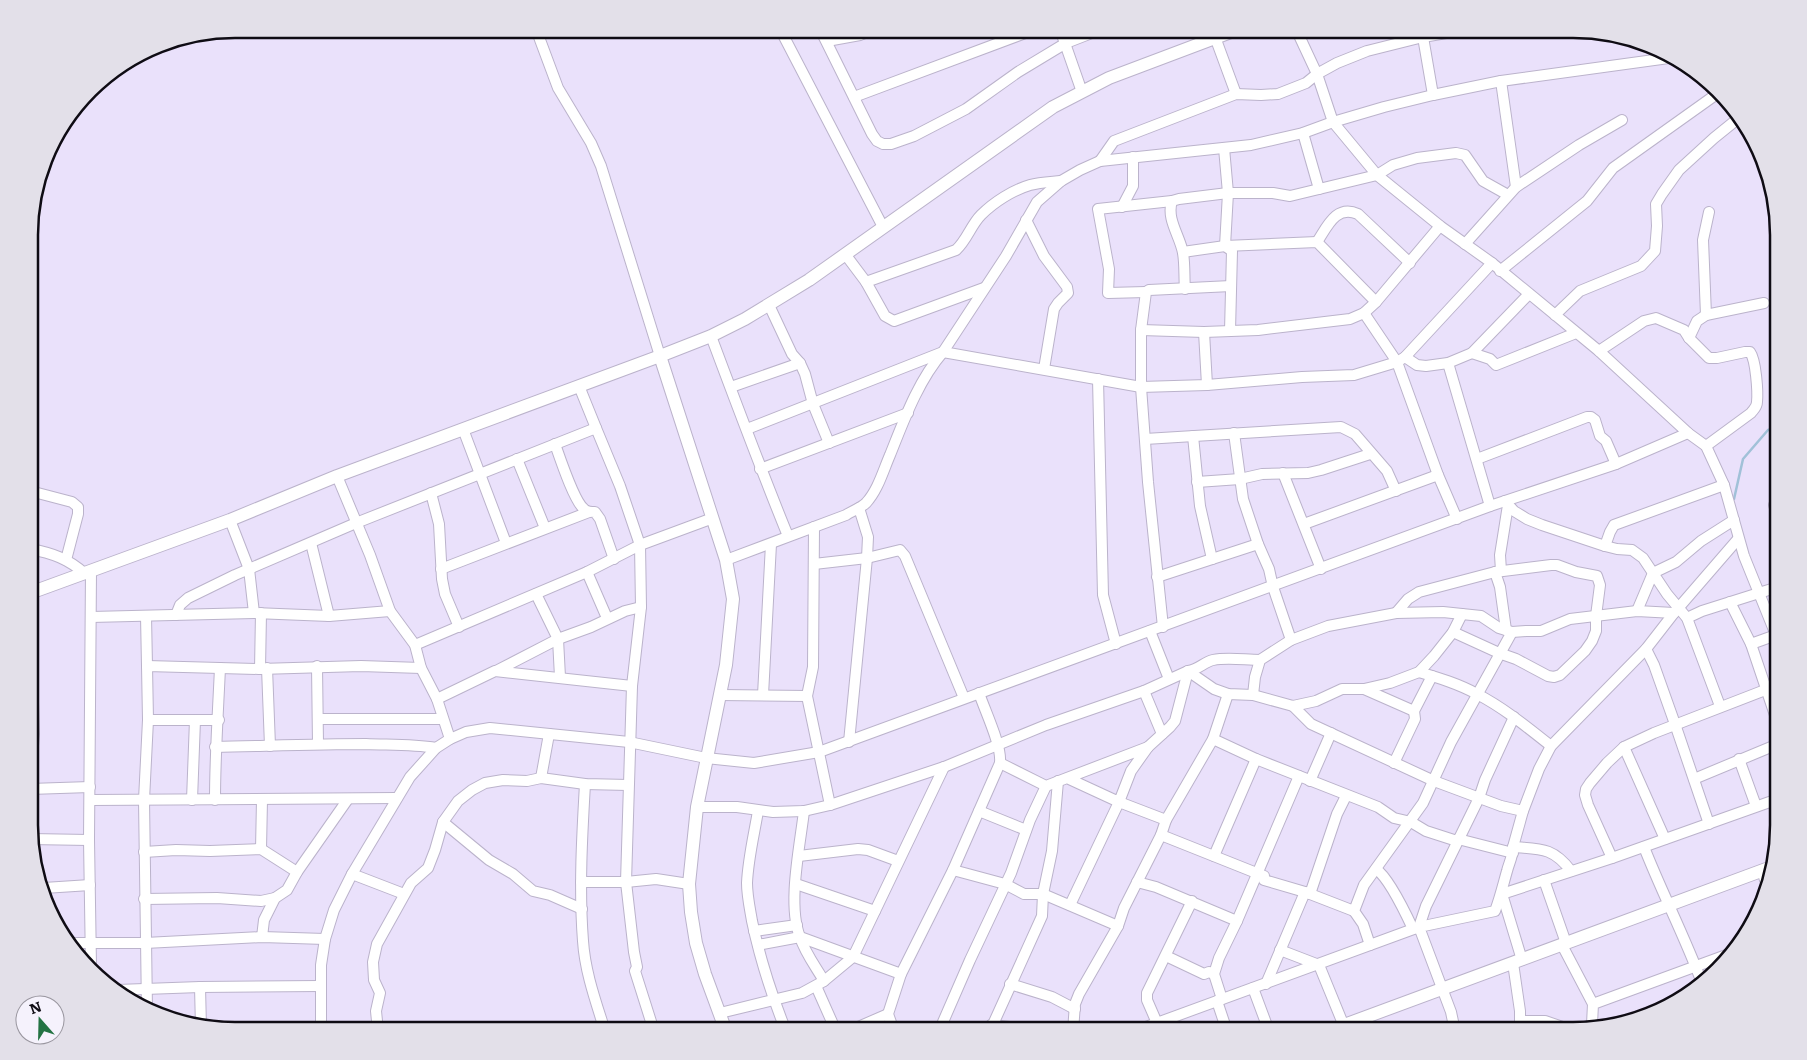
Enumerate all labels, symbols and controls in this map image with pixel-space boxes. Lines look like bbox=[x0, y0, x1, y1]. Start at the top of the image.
north arrow bbox=[15, 995, 65, 1045]
text: N bbox=[26, 995, 44, 1018]

